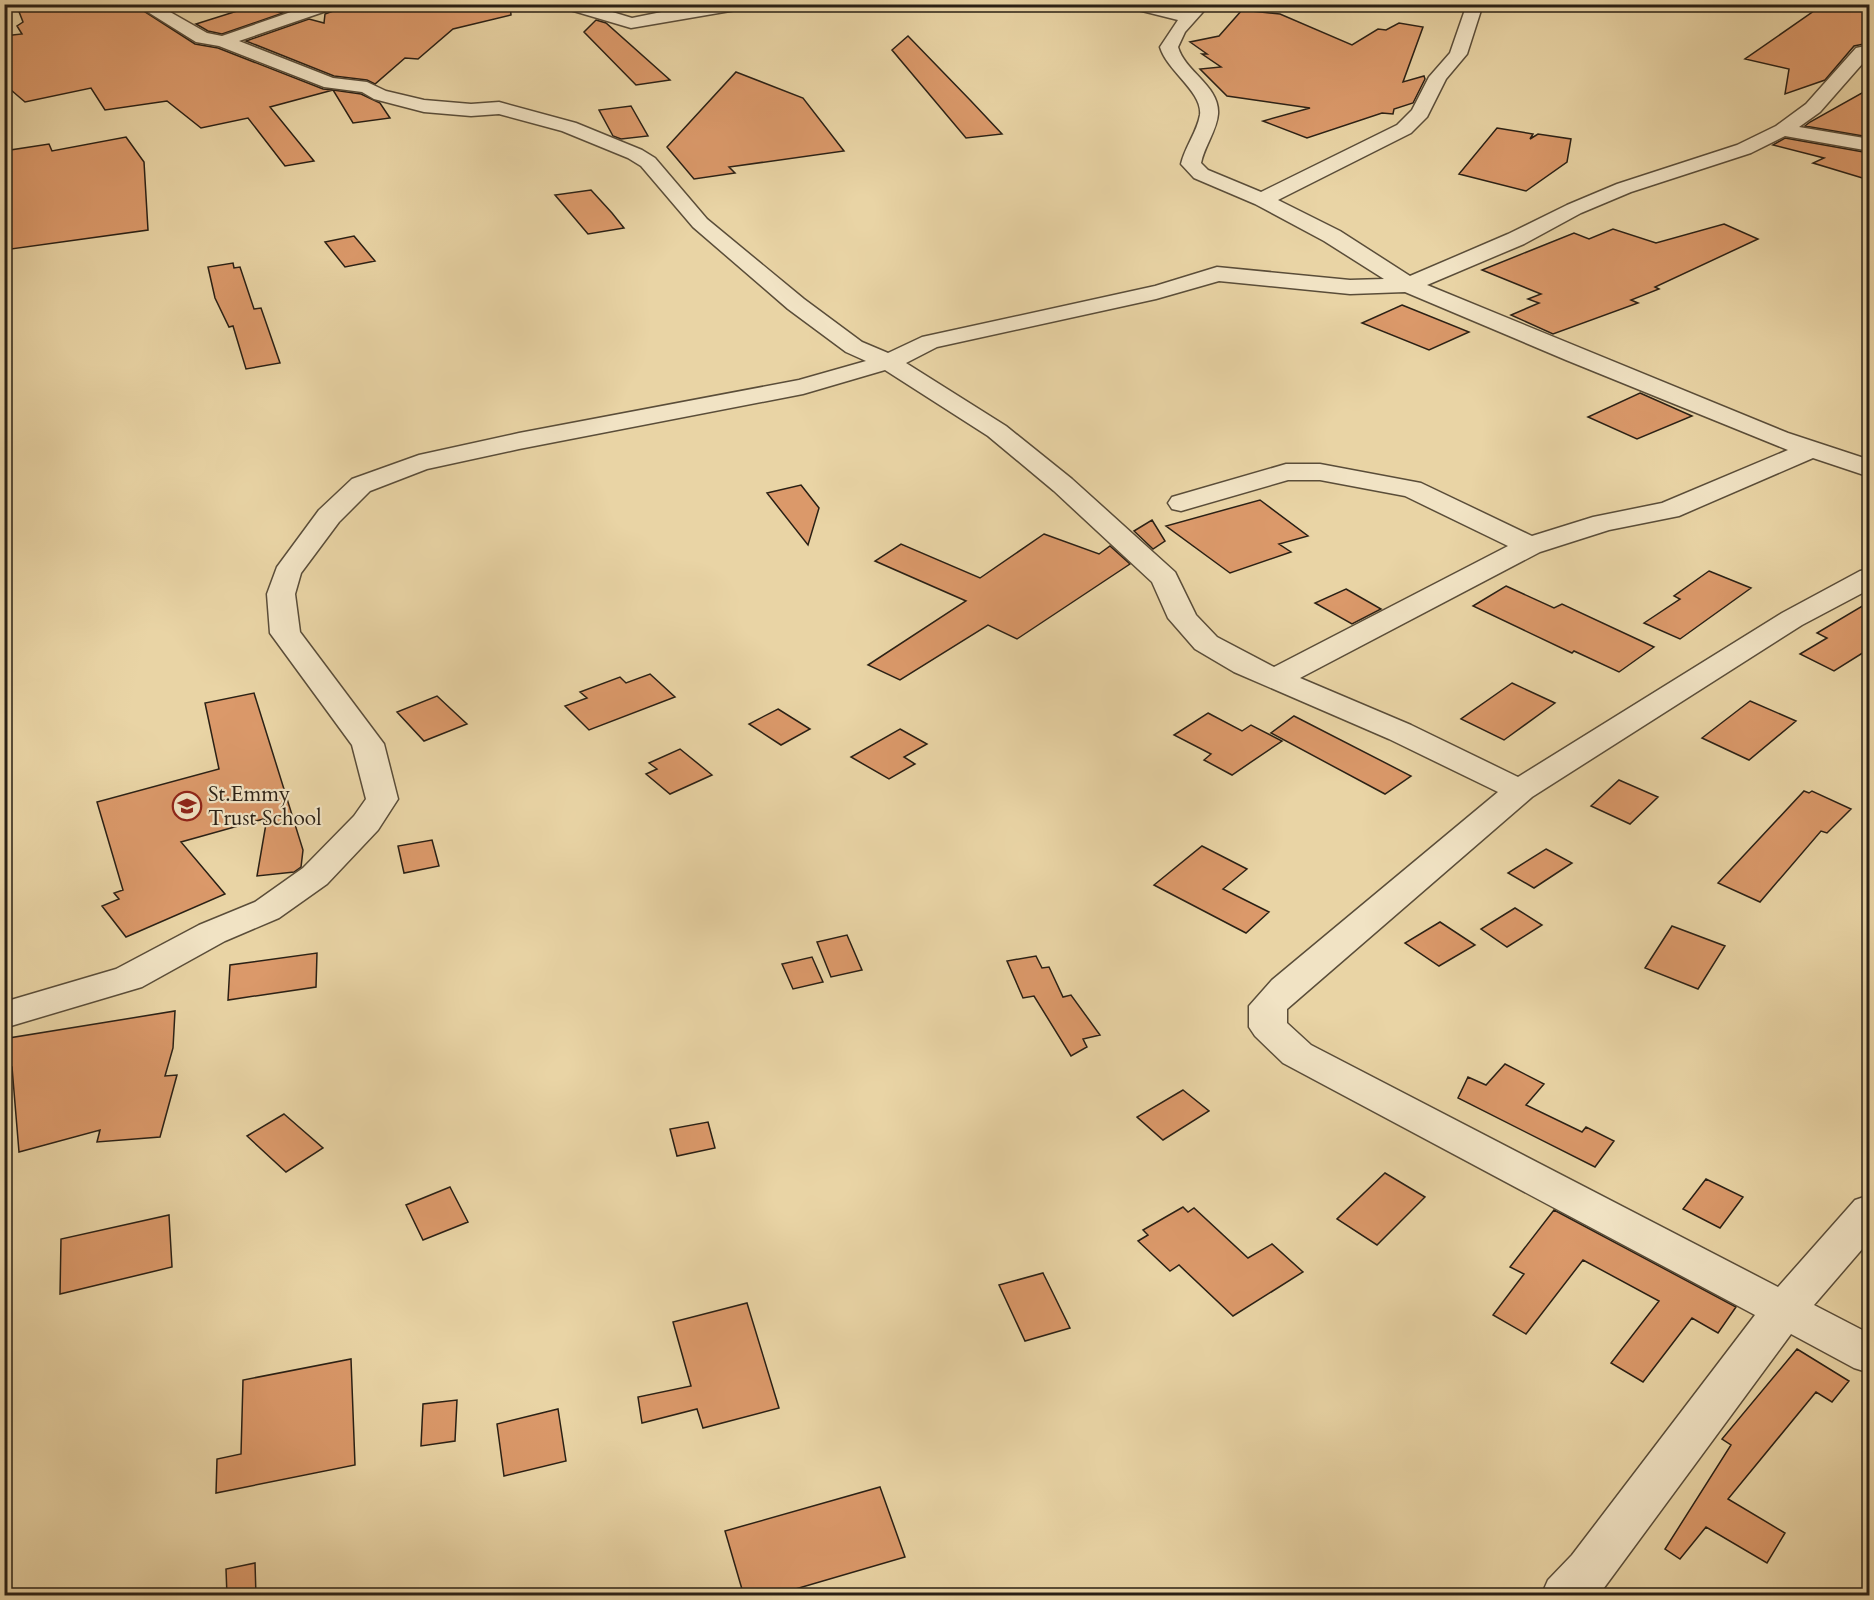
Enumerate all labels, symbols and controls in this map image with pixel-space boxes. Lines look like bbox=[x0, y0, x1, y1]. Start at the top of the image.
place label: St.Emmy Trust School bbox=[208, 780, 322, 833]
school or university icon: St.Emmy Trust School bbox=[171, 790, 203, 822]

